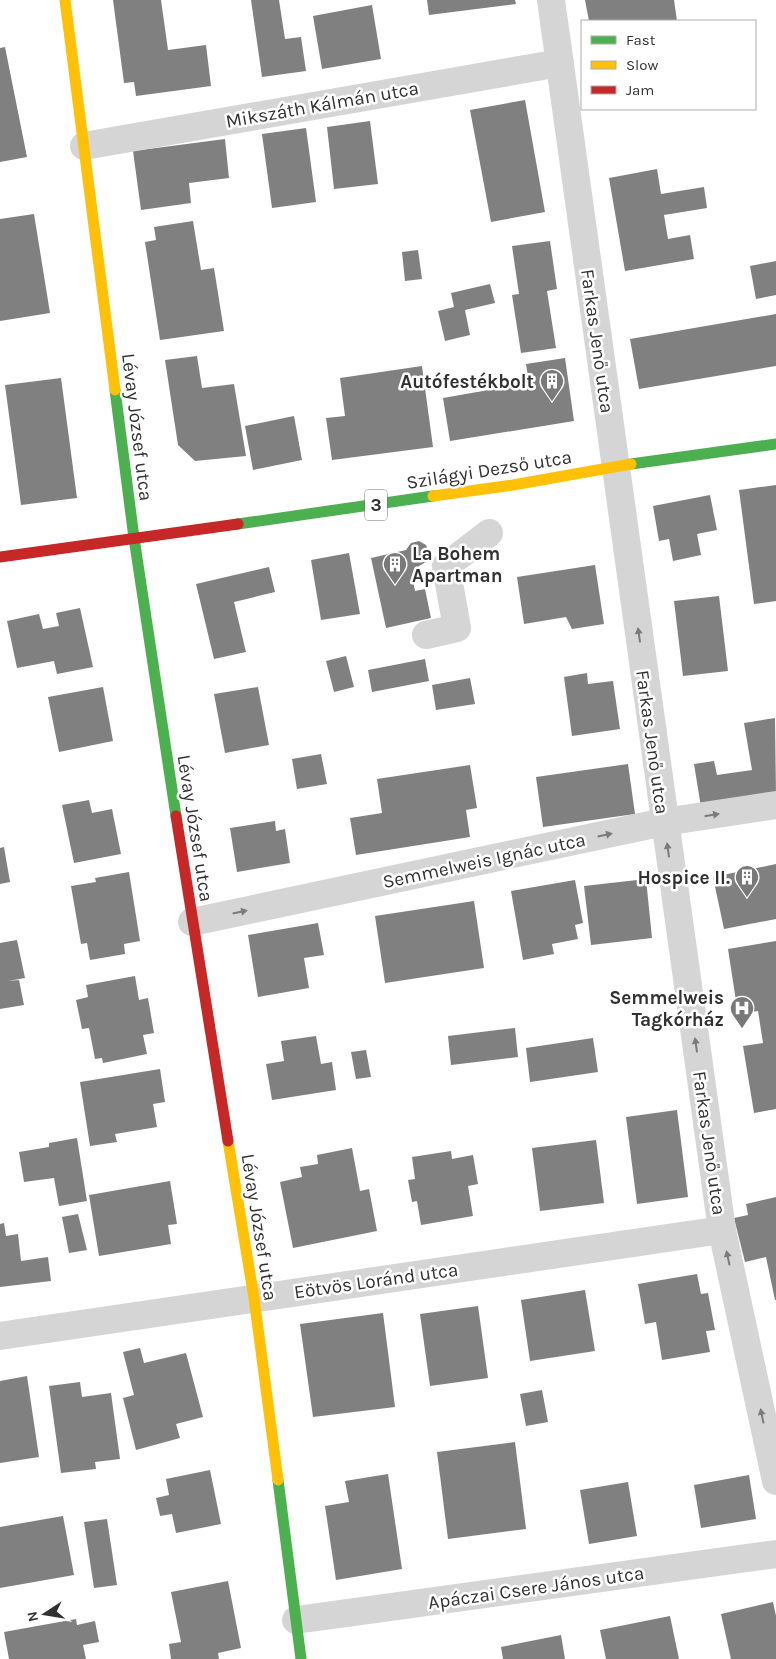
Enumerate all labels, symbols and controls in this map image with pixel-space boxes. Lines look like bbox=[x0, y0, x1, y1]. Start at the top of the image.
legend bbox=[581, 20, 756, 110]
text: Fast bbox=[626, 31, 656, 49]
text: Slow bbox=[626, 56, 658, 74]
street label: Mikszáth Kálmán utca bbox=[224, 77, 420, 133]
text: Jam bbox=[626, 81, 654, 99]
street label: Farkas Jenő utca bbox=[576, 268, 618, 415]
street label: Lévay József utca bbox=[117, 352, 157, 502]
building icon: Autófestékbolt bbox=[539, 368, 565, 402]
place label: Autófestékbolt bbox=[400, 371, 534, 393]
street label: Szilágyi Dezső utca bbox=[405, 446, 573, 494]
road number: 3 bbox=[365, 490, 387, 520]
place label: La Bohem Apartman bbox=[412, 543, 503, 587]
building icon: La Bohem Apartman bbox=[382, 551, 408, 585]
one-way arrow bbox=[635, 627, 643, 643]
street label: Farkas Jenő utca bbox=[631, 669, 673, 816]
street label: Lévay József utca bbox=[173, 753, 218, 903]
one-way arrow bbox=[705, 811, 721, 819]
street label: Semmelweis Ignác utca bbox=[381, 829, 588, 893]
one-way arrow bbox=[597, 831, 612, 839]
one-way arrow bbox=[664, 841, 672, 857]
building icon: Hospice II. bbox=[734, 864, 760, 898]
place label: Hospice II. bbox=[637, 867, 730, 889]
one-way arrow bbox=[233, 907, 249, 915]
place label: Semmelweis Tagkórház bbox=[609, 987, 724, 1031]
hospital icon: Semmelweis Tagkórház bbox=[729, 995, 755, 1029]
one-way arrow bbox=[691, 1037, 699, 1053]
street label: Farkas Jenő utca bbox=[688, 1070, 730, 1217]
street label: Lévay József utca bbox=[237, 1152, 282, 1302]
one-way arrow bbox=[724, 1250, 732, 1265]
street label: Eötvös Loránd utca bbox=[293, 1259, 460, 1303]
one-way arrow bbox=[758, 1409, 766, 1424]
street label: Apáczai Csere János utca bbox=[427, 1562, 646, 1614]
north arrow bbox=[20, 1589, 70, 1639]
text: N bbox=[23, 1610, 42, 1623]

